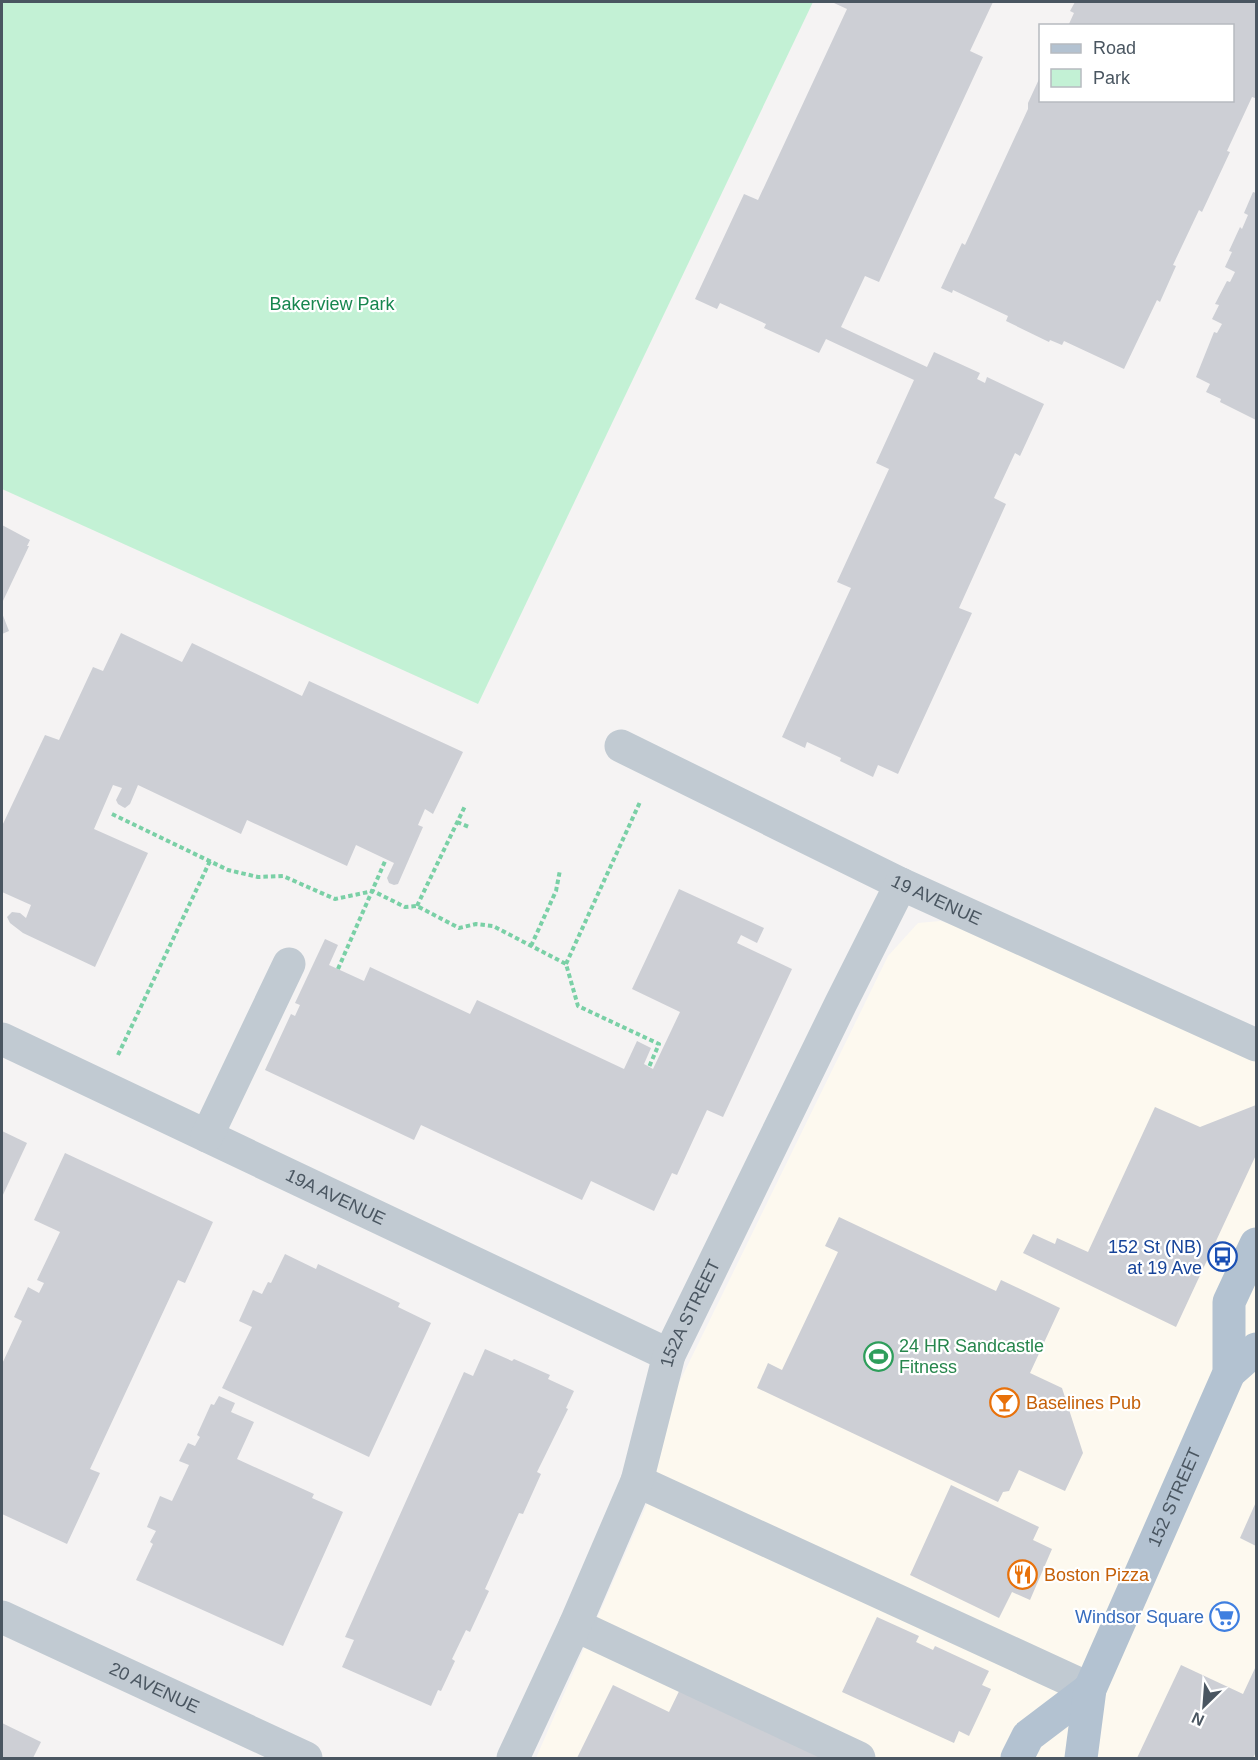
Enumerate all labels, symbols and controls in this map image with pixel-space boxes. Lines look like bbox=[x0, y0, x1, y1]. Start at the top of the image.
legend bbox=[1039, 24, 1234, 102]
text: Road bbox=[1093, 38, 1136, 58]
text: Park bbox=[1093, 68, 1131, 88]
park label: Bakerview Park bbox=[269, 294, 396, 314]
street label: 19 AVENUE bbox=[888, 871, 985, 929]
street label: 19A AVENUE bbox=[282, 1165, 388, 1229]
place label: 152 St (NB) at 19 Ave bbox=[1108, 1237, 1202, 1278]
bus stop icon: 152 St (NB) at 19 Ave bbox=[1207, 1241, 1239, 1273]
street label: 152A STREET bbox=[656, 1256, 724, 1369]
place label: 24 HR Sandcastle Fitness bbox=[899, 1336, 1044, 1377]
sports icon: 24 HR Sandcastle Fitness bbox=[862, 1340, 894, 1372]
bar icon: Baselines Pub bbox=[989, 1387, 1021, 1419]
place label: Baselines Pub bbox=[1026, 1393, 1141, 1413]
street label: 152 STREET bbox=[1144, 1445, 1205, 1550]
restaurant icon: Boston Pizza bbox=[1007, 1559, 1039, 1591]
place label: Boston Pizza bbox=[1044, 1565, 1150, 1585]
supermarket icon: Windsor Square bbox=[1209, 1601, 1241, 1633]
place label: Windsor Square bbox=[1075, 1607, 1204, 1627]
street label: 20 AVENUE bbox=[106, 1658, 203, 1717]
north arrow bbox=[1174, 1676, 1234, 1736]
text: N bbox=[1189, 1709, 1207, 1729]

